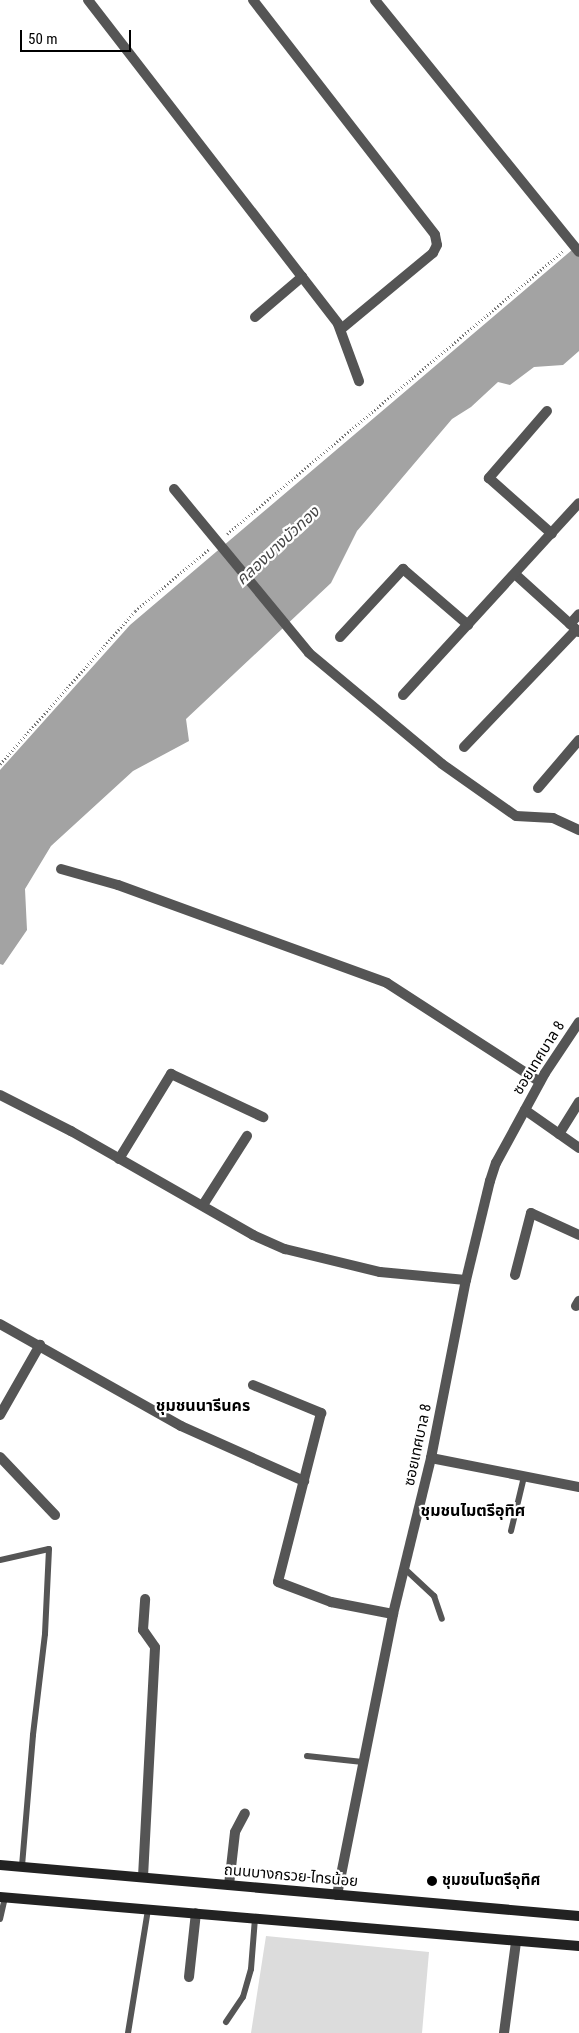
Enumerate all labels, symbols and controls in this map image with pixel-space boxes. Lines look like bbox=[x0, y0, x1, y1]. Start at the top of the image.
scale bar bbox=[22, 20, 134, 52]
text: 50 m bbox=[28, 30, 58, 48]
water label: คลองบางบัวทอง bbox=[232, 503, 324, 589]
street label: ซอยเทศบาล 8 bbox=[509, 1018, 569, 1098]
district label: ชุมชนนารีนคร bbox=[156, 1396, 250, 1416]
street label: ซอยเทศบาล 8 bbox=[401, 1402, 435, 1488]
district label: ชุมชนไมตรีอุทิศ bbox=[421, 1501, 525, 1521]
street label: ถนนบางกรวย-ไทรน้อย bbox=[223, 1861, 359, 1891]
place label: ชุมชนไมตรีอุทิศ bbox=[442, 1872, 540, 1890]
marker: ชุมชนไมตรีอุทิศ bbox=[426, 1875, 438, 1887]

